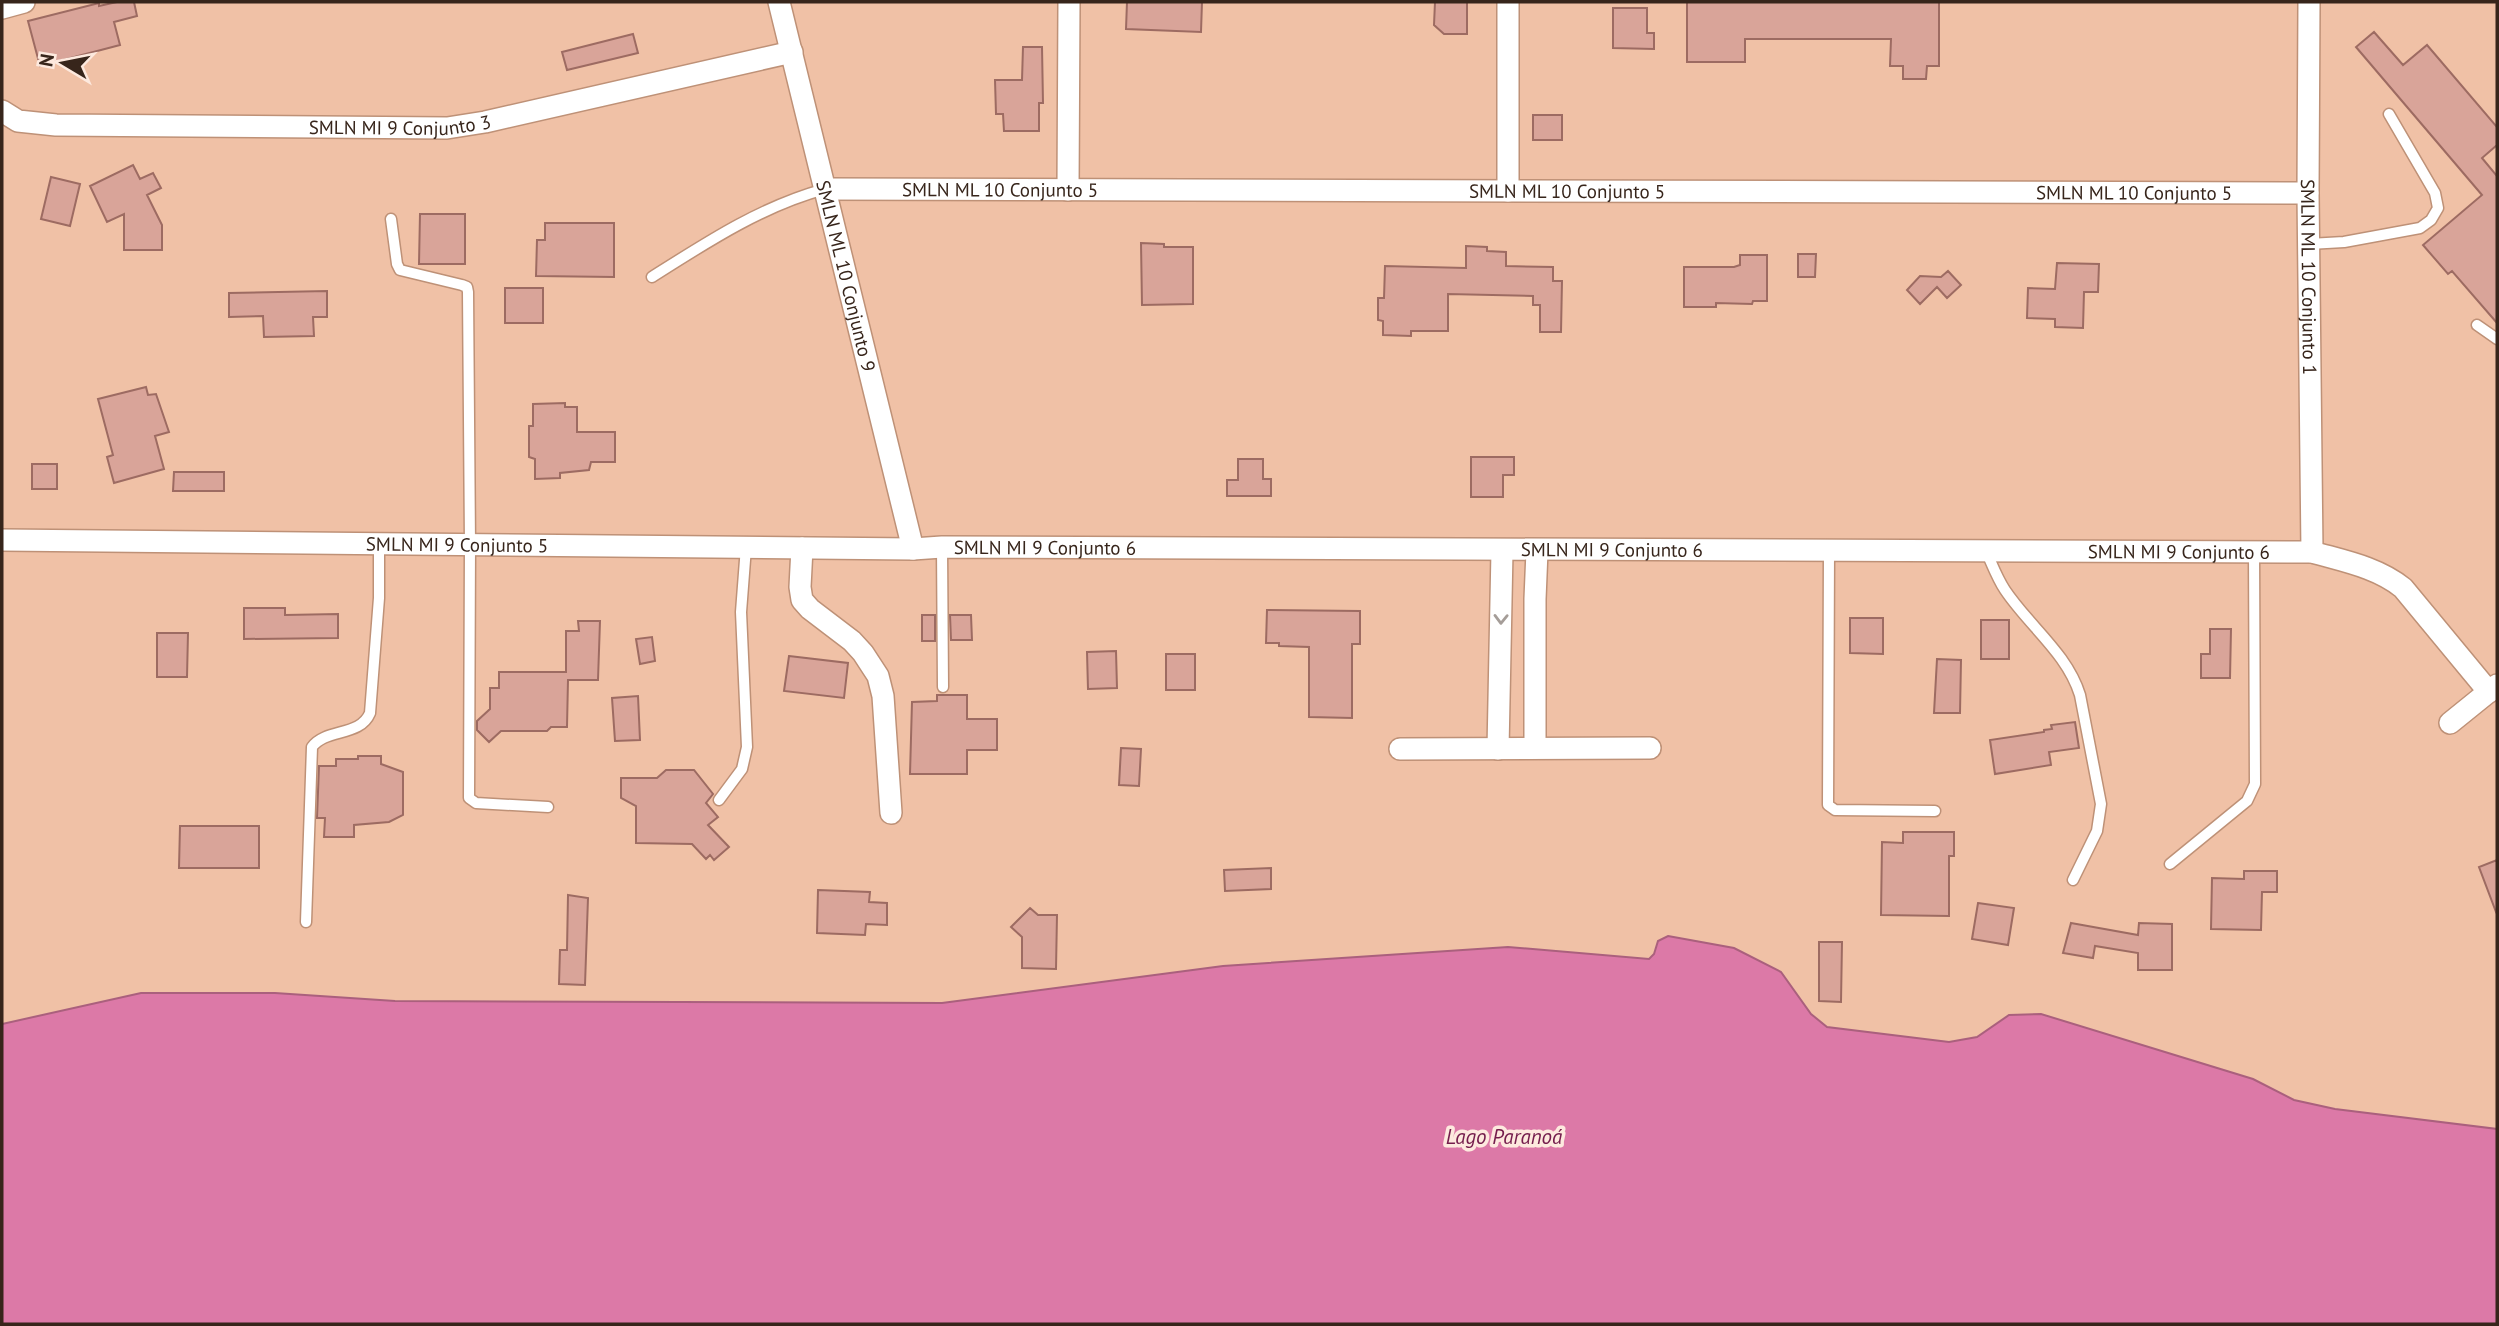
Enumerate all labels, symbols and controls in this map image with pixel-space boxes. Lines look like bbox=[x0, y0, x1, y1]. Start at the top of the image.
north arrow bbox=[28, 28, 98, 98]
text: N bbox=[33, 52, 59, 68]
street label: SMLN MI 9 Conjunto 3 bbox=[309, 109, 493, 140]
street label: SMLN ML 10 Conjunto 5 bbox=[902, 177, 1098, 202]
street label: SMLN ML 10 Conjunto 9 bbox=[811, 178, 881, 374]
street label: SMLN ML 10 Conjunto 5 bbox=[1469, 179, 1665, 203]
street label: SMLN ML 10 Conjunto 1 bbox=[2296, 179, 2322, 375]
street label: SMLN ML 10 Conjunto 5 bbox=[2036, 180, 2232, 205]
street label: SMLN MI 9 Conjunto 5 bbox=[366, 532, 548, 557]
street label: SMLN MI 9 Conjunto 6 bbox=[954, 535, 1136, 560]
street label: SMLN MI 9 Conjunto 6 bbox=[1521, 537, 1703, 562]
street label: SMLN MI 9 Conjunto 6 bbox=[2088, 539, 2270, 564]
one-way arrow bbox=[1493, 614, 1509, 625]
water label: Lago Paranoá bbox=[1446, 1123, 1563, 1150]

